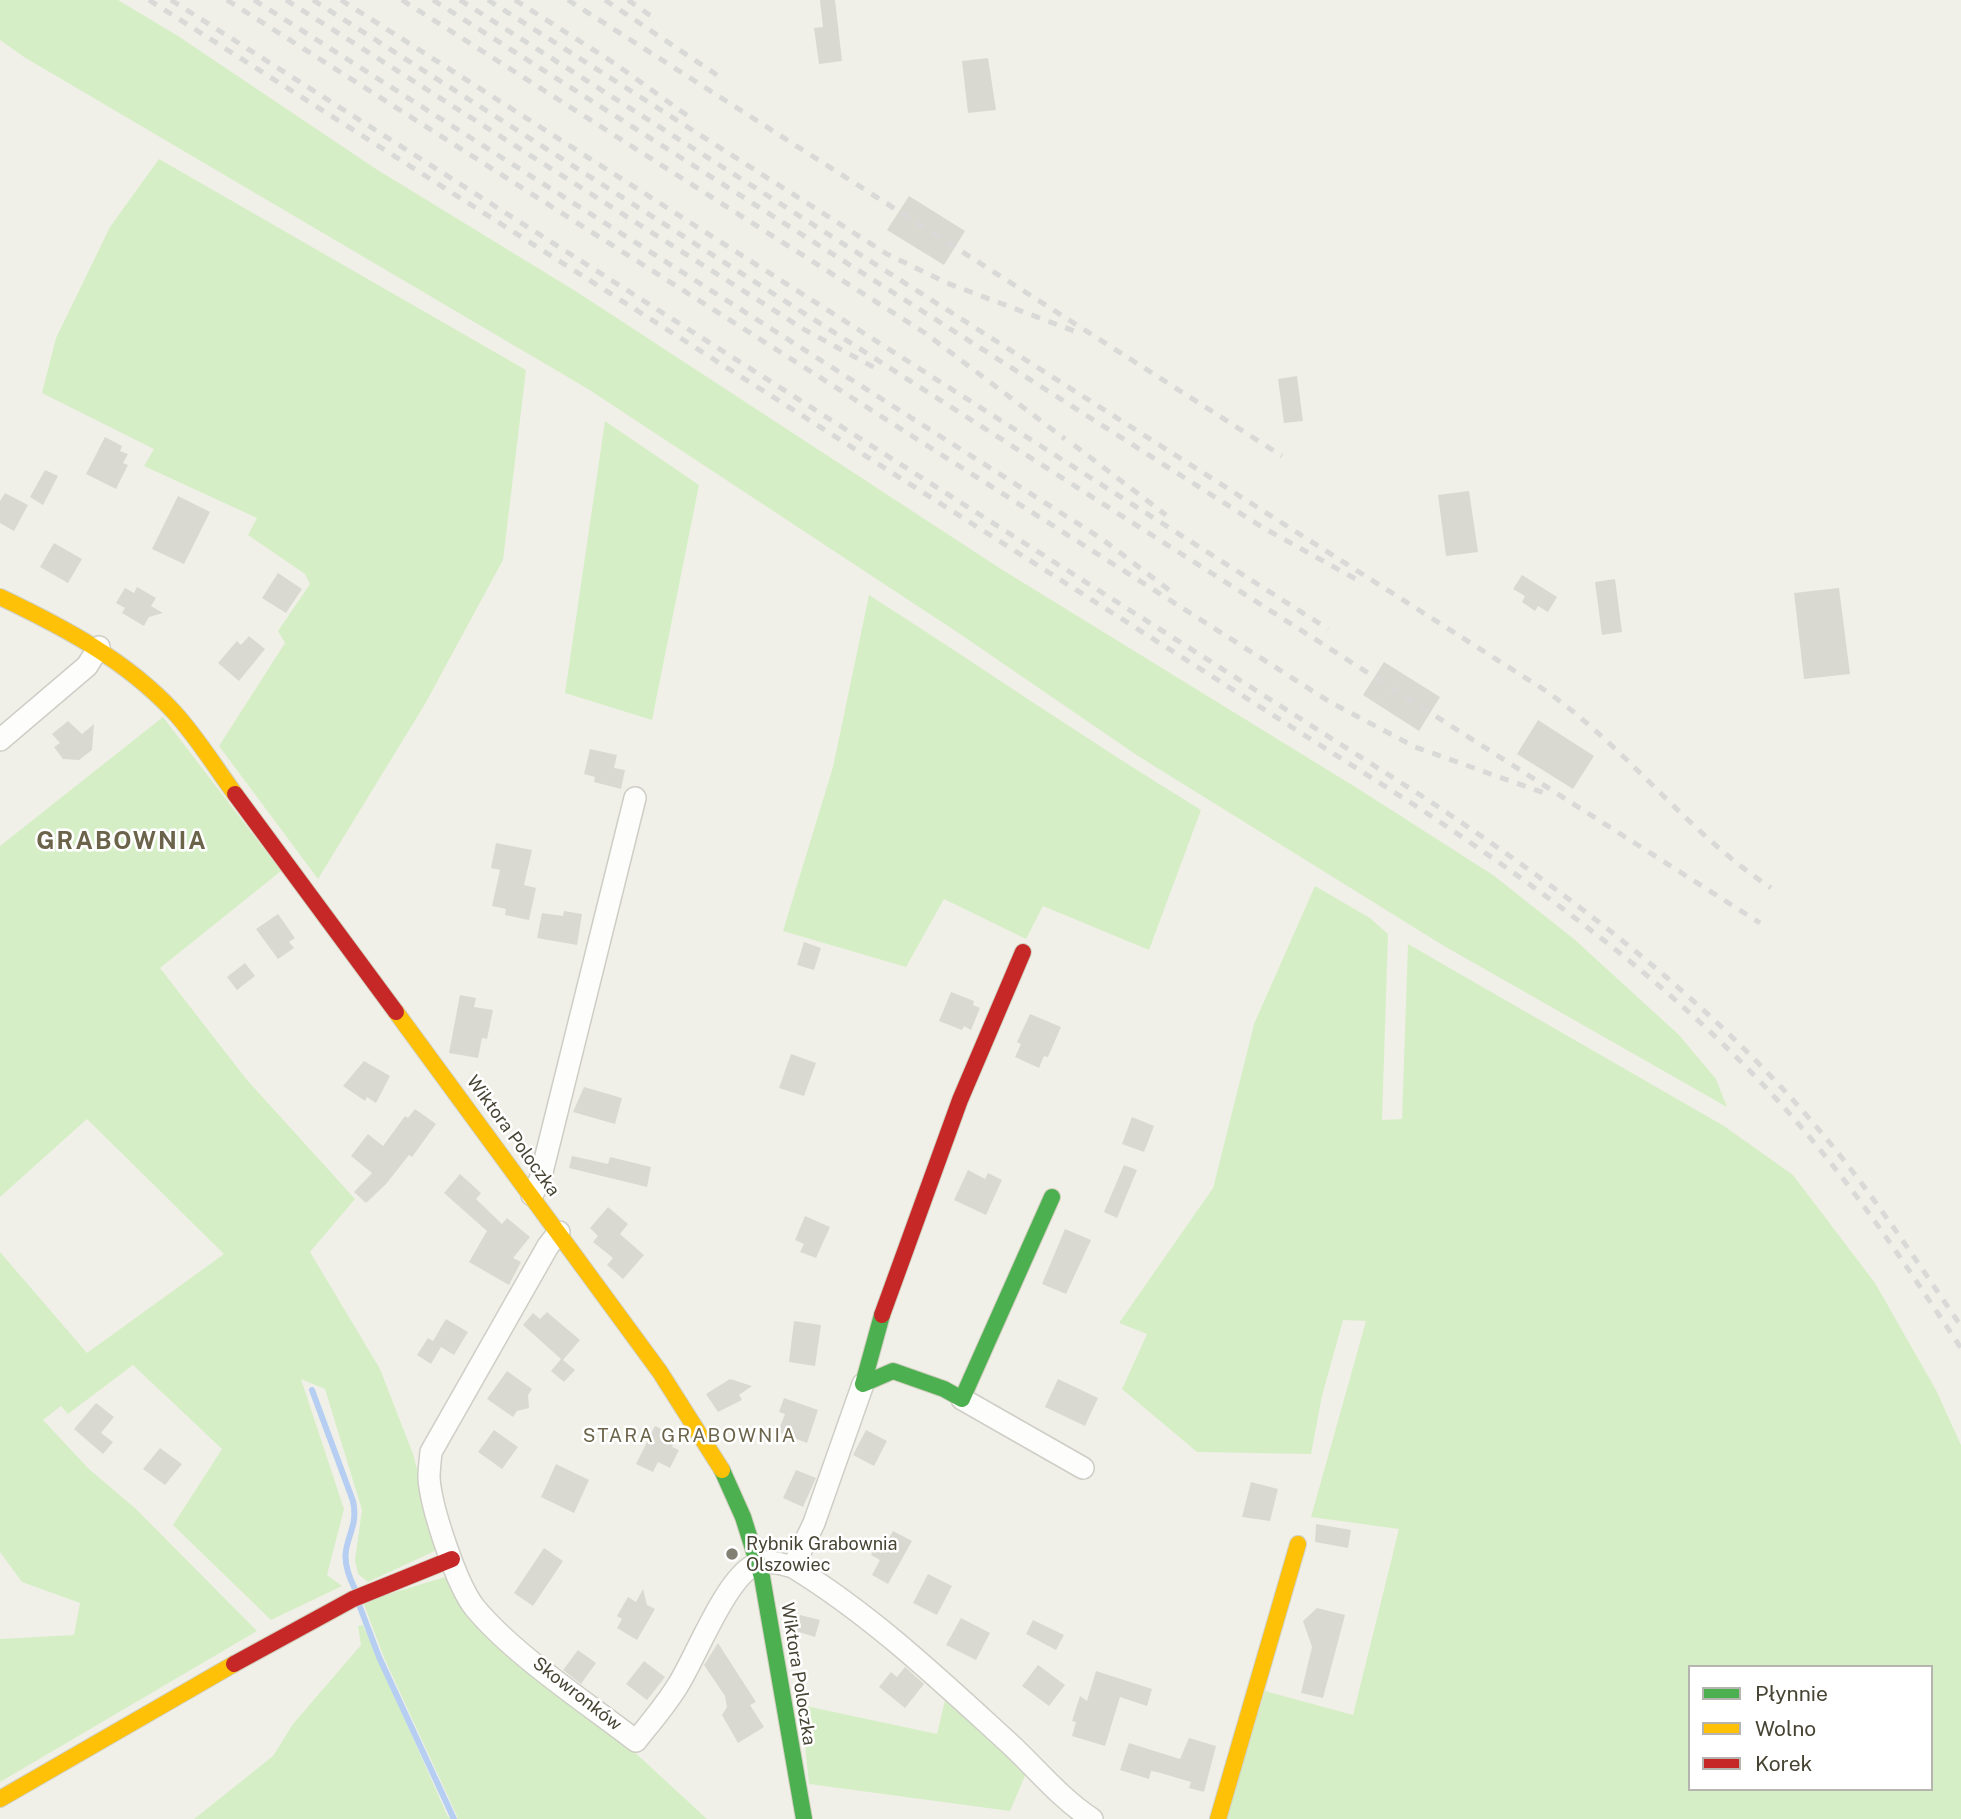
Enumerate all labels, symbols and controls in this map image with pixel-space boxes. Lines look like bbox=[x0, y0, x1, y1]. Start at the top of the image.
district label: GRABOWNIA bbox=[38, 828, 206, 856]
street label: Wiktora Poloczka bbox=[462, 1071, 564, 1201]
district label: STARA GRABOWNIA bbox=[585, 1425, 795, 1447]
place label: Rybnik Grabownia Olszowiec bbox=[746, 1533, 897, 1576]
marker: Rybnik Grabownia Olszowiec bbox=[724, 1546, 740, 1562]
street label: Wiktora Poloczka bbox=[776, 1601, 820, 1747]
street label: Skowronków bbox=[528, 1653, 626, 1735]
legend bbox=[1688, 1665, 1933, 1791]
text: Płynnie bbox=[1755, 1681, 1828, 1706]
text: Wolno bbox=[1755, 1716, 1816, 1741]
text: Korek bbox=[1755, 1751, 1812, 1776]

